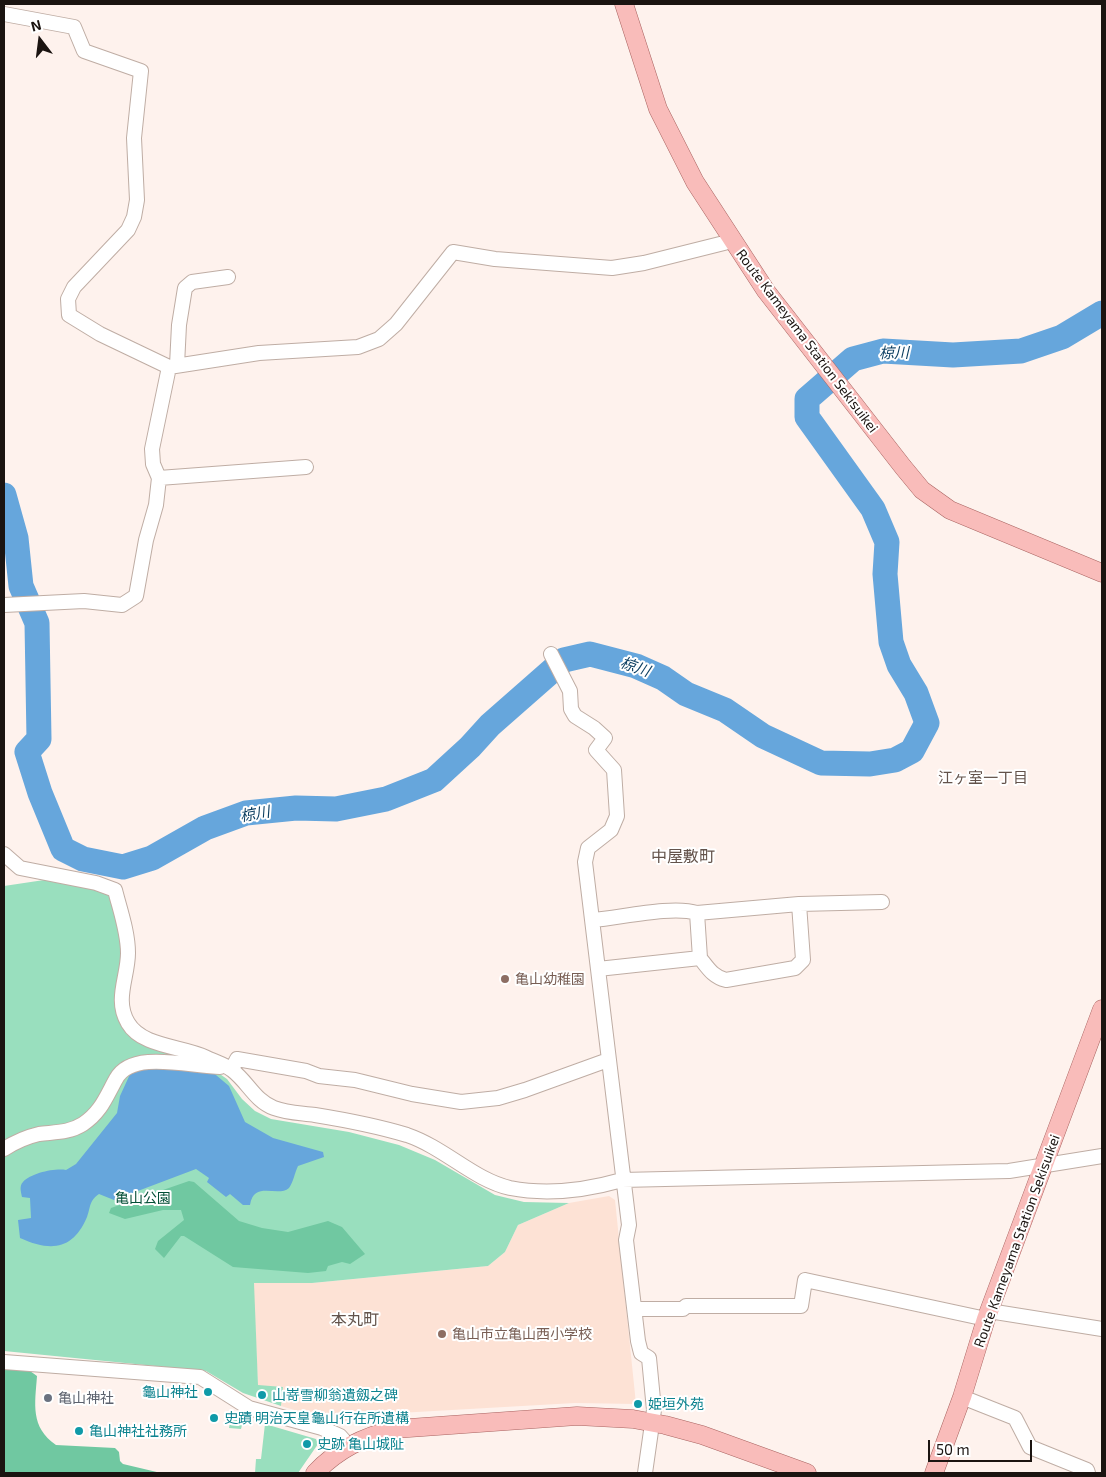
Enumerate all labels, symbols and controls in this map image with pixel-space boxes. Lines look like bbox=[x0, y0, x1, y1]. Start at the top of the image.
north arrow bbox=[15, 15, 65, 65]
text: N bbox=[29, 16, 43, 35]
street label: Route Kameyama Station Sekisuikei bbox=[732, 246, 882, 436]
water label: 椋川 bbox=[879, 344, 909, 362]
water label: 椋川 bbox=[618, 654, 652, 680]
district label: 江ヶ室一丁目 bbox=[938, 769, 1028, 787]
water label: 椋川 bbox=[239, 803, 271, 825]
district label: 中屋敷町 bbox=[651, 847, 715, 867]
place label: 亀山幼稚園 bbox=[515, 971, 585, 987]
marker: 亀山幼稚園 bbox=[499, 973, 511, 985]
street label: Route Kameyama Station Sekisuikei bbox=[971, 1132, 1063, 1350]
park label: 亀山公園 bbox=[115, 1190, 171, 1206]
district label: 本丸町 bbox=[331, 1310, 379, 1330]
place label: 亀山市立亀山西小学校 bbox=[452, 1326, 592, 1342]
marker: 亀山市立亀山西小学校 bbox=[436, 1328, 448, 1340]
place label: 龜山神社 bbox=[142, 1384, 198, 1400]
marker: 龜山神社 bbox=[202, 1386, 214, 1398]
place label: 山嵜雪柳翁遺劔之碑 bbox=[272, 1387, 398, 1403]
marker: 山嵜雪柳翁遺劔之碑 bbox=[256, 1389, 268, 1401]
place label: 亀山神社 bbox=[58, 1390, 114, 1406]
marker: 亀山神社 bbox=[42, 1392, 54, 1404]
place label: 姫垣外苑 bbox=[648, 1396, 704, 1412]
marker: 姫垣外苑 bbox=[632, 1398, 644, 1410]
place label: 史蹟 明治天皇龜山行在所遺構 bbox=[224, 1410, 409, 1426]
marker: 史蹟 明治天皇龜山行在所遺構 bbox=[208, 1412, 220, 1424]
place label: 亀山神社社務所 bbox=[89, 1423, 187, 1439]
marker: 亀山神社社務所 bbox=[73, 1425, 85, 1437]
scale bar bbox=[931, 1430, 1035, 1462]
place label: 史跡 亀山城阯 bbox=[317, 1436, 404, 1452]
marker: 史跡 亀山城阯 bbox=[301, 1438, 313, 1450]
text: 50 m bbox=[936, 1440, 970, 1458]

